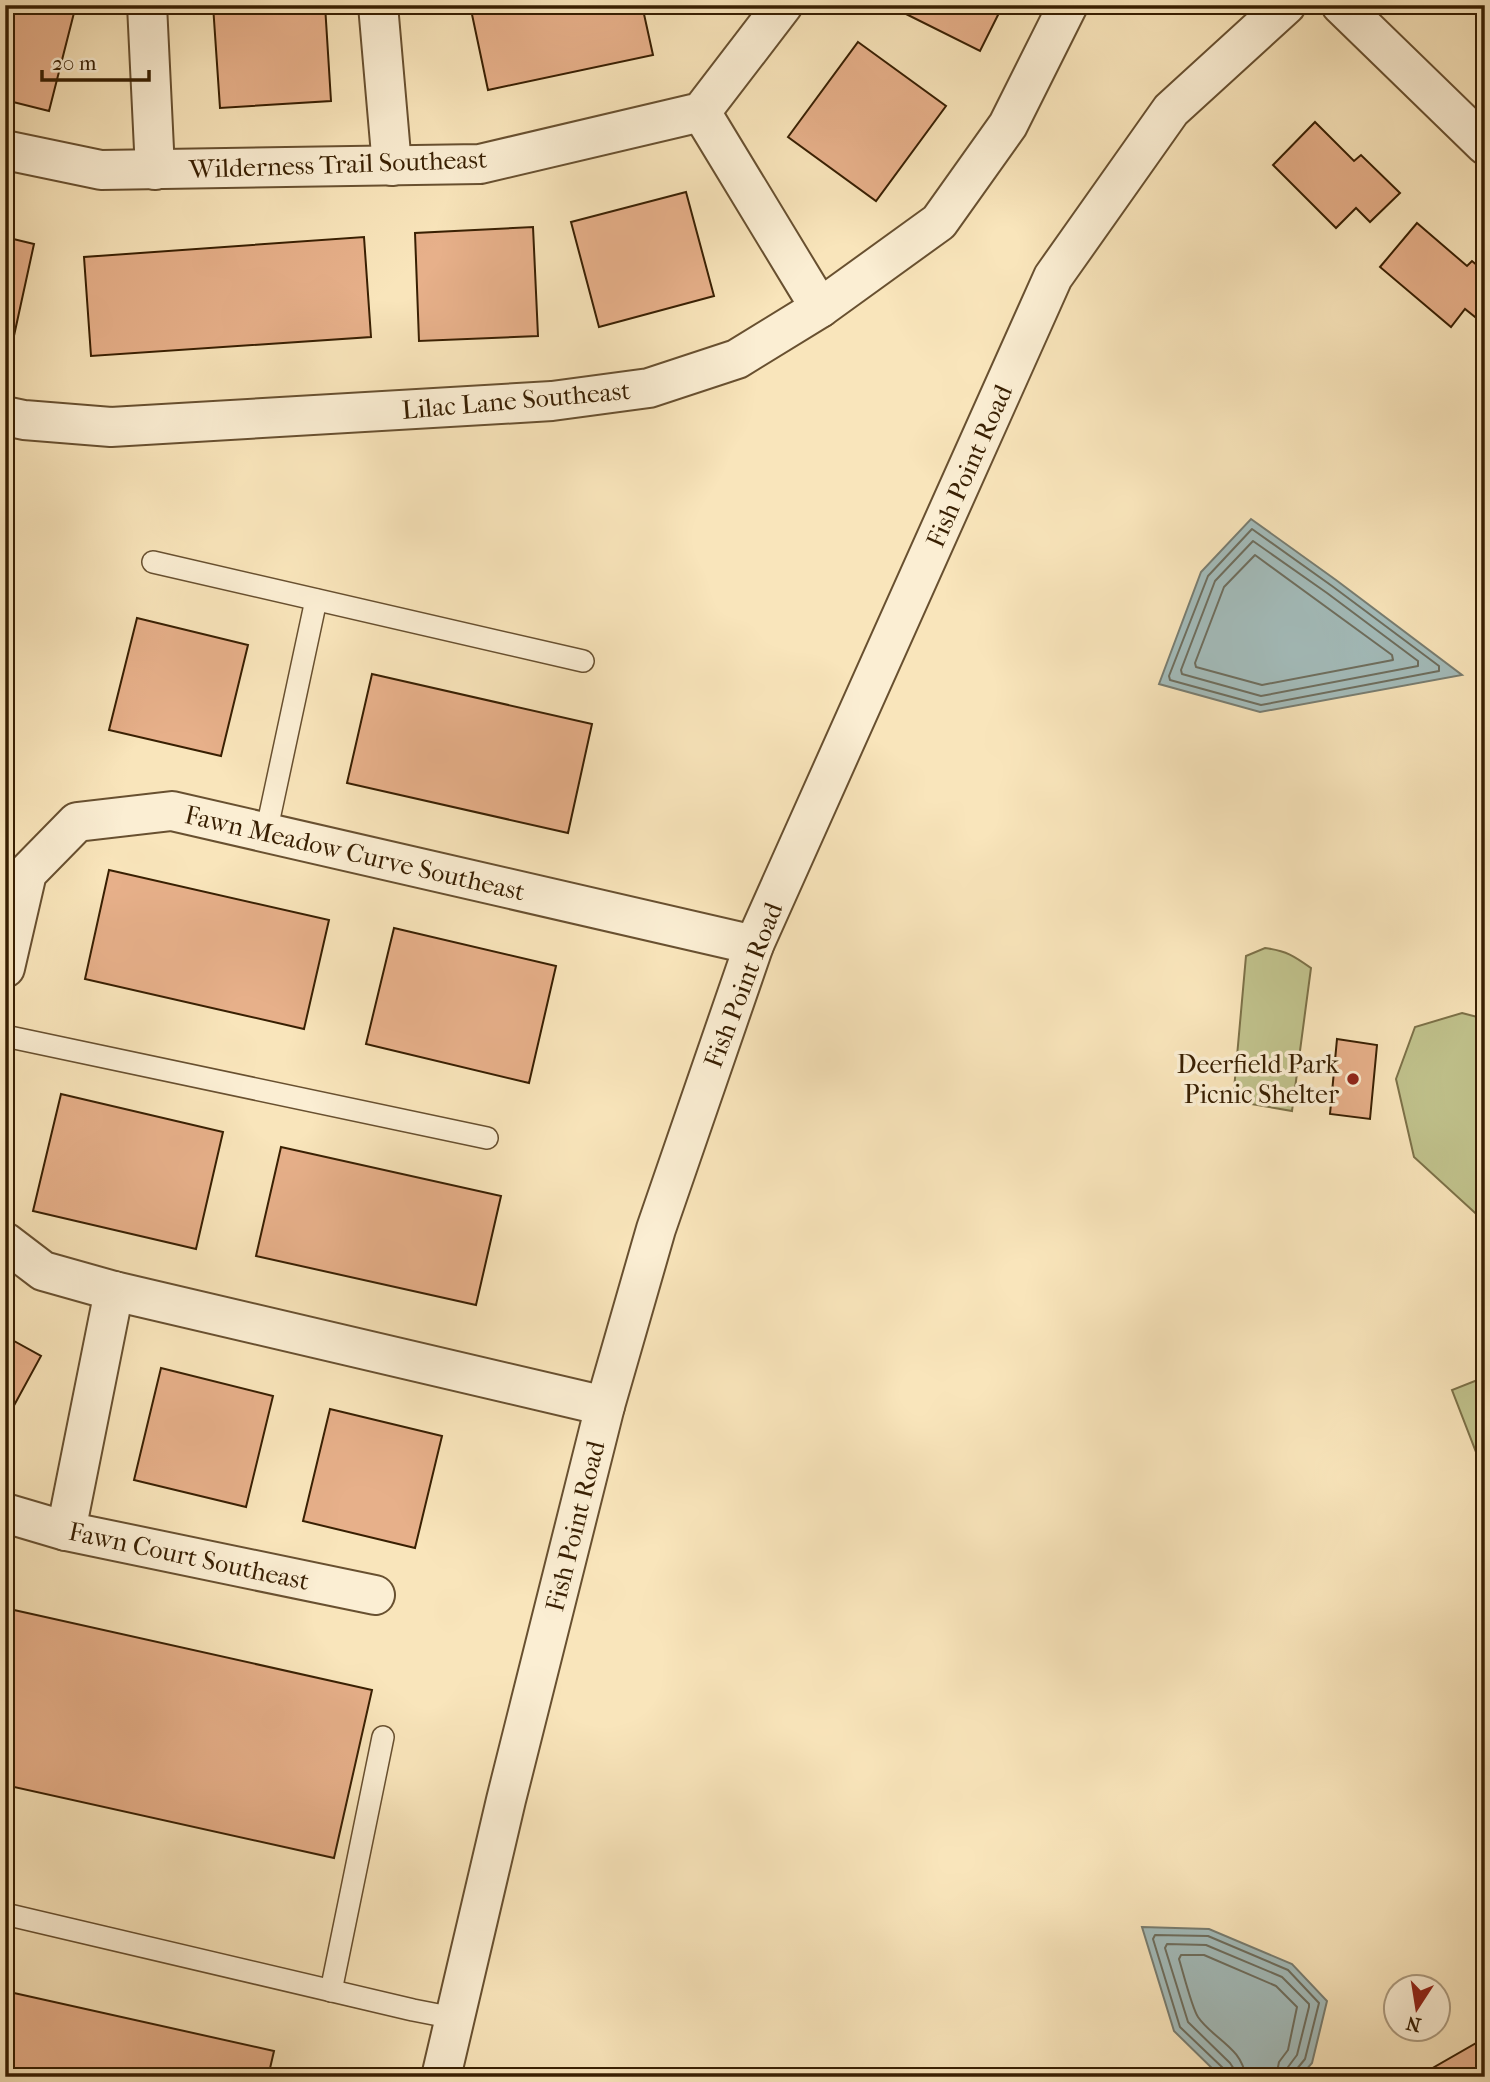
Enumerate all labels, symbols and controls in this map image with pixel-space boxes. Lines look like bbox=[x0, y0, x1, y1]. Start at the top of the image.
scale bar bbox=[42, 38, 149, 82]
text: 20 m bbox=[52, 51, 97, 75]
street label: Wilderness Trail Southeast bbox=[187, 144, 488, 185]
street label: Lilac Lane Southeast bbox=[400, 375, 632, 426]
street label: Fish Point Road bbox=[920, 379, 1019, 552]
street label: Fawn Meadow Curve Southeast bbox=[182, 799, 529, 908]
street label: Fish Point Road bbox=[698, 897, 790, 1072]
place label: Deerfield Park Picnic Shelter bbox=[1177, 1049, 1340, 1110]
marker: Deerfield Park Picnic Shelter bbox=[1345, 1071, 1361, 1087]
street label: Fish Point Road bbox=[539, 1437, 612, 1615]
street label: Fawn Court Southeast bbox=[66, 1516, 313, 1597]
north arrow bbox=[1382, 1974, 1452, 2044]
text: N bbox=[1404, 2011, 1423, 2036]

